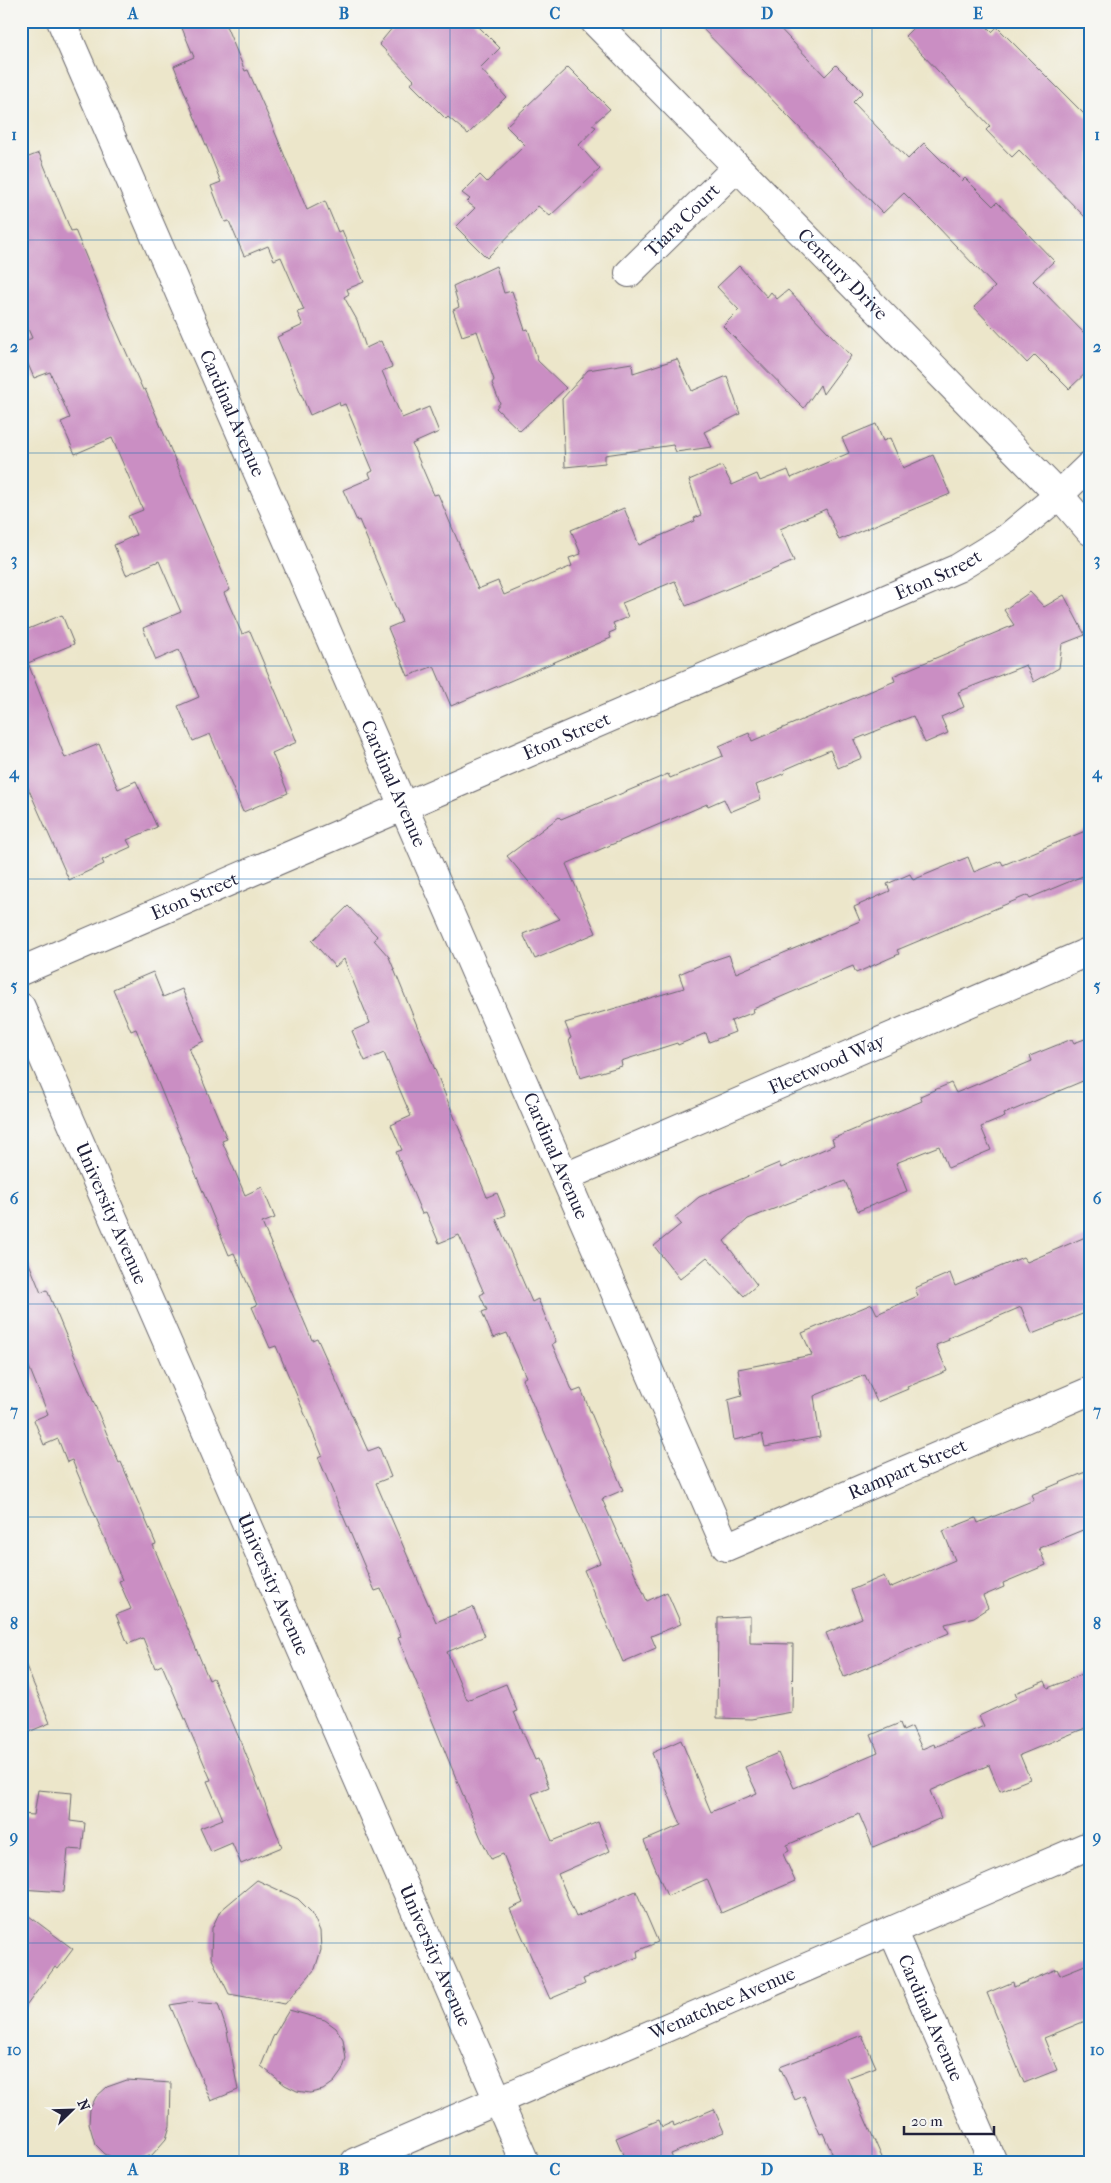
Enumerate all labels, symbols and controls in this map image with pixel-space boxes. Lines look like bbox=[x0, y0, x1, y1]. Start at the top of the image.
text: A bbox=[127, 4, 139, 23]
text: B bbox=[339, 4, 349, 23]
text: C bbox=[550, 4, 561, 23]
text: D bbox=[761, 4, 773, 23]
text: E bbox=[973, 4, 983, 23]
text: 1 bbox=[11, 125, 17, 144]
text: 1 bbox=[1094, 125, 1100, 144]
street label: Tiara Court bbox=[641, 179, 725, 262]
street label: Century Drive bbox=[793, 224, 892, 325]
text: 2 bbox=[10, 337, 18, 356]
text: 2 bbox=[1093, 337, 1101, 356]
street label: Cardinal Avenue bbox=[195, 347, 269, 480]
street label: Eton Street bbox=[892, 545, 986, 605]
text: 3 bbox=[11, 550, 17, 570]
text: 3 bbox=[1094, 550, 1100, 570]
street label: Eton Street bbox=[520, 708, 614, 765]
street label: Cardinal Avenue bbox=[356, 717, 431, 850]
text: 4 bbox=[8, 763, 20, 783]
text: 4 bbox=[1091, 763, 1103, 783]
street label: Eton Street bbox=[147, 868, 242, 925]
text: 5 bbox=[11, 976, 18, 995]
text: 5 bbox=[1094, 976, 1101, 995]
street label: Fleetwood Way bbox=[765, 1029, 889, 1099]
street label: Cardinal Avenue bbox=[518, 1089, 593, 1223]
street label: University Avenue bbox=[70, 1139, 152, 1288]
text: 6 bbox=[10, 1189, 19, 1208]
text: 6 bbox=[1093, 1189, 1102, 1208]
text: 7 bbox=[9, 1401, 18, 1420]
text: 7 bbox=[1092, 1401, 1101, 1420]
street label: Rampart Street bbox=[845, 1434, 970, 1504]
street label: University Avenue bbox=[232, 1510, 314, 1659]
text: 8 bbox=[10, 1614, 18, 1633]
text: 8 bbox=[1093, 1614, 1101, 1633]
text: 9 bbox=[9, 1827, 18, 1847]
text: 9 bbox=[1092, 1827, 1101, 1847]
street label: University Avenue bbox=[394, 1881, 476, 2030]
street label: Cardinal Avenue bbox=[893, 1951, 968, 2085]
street label: Wenatchee Avenue bbox=[645, 1962, 799, 2045]
text: 10 bbox=[7, 2040, 21, 2059]
text: 10 bbox=[1090, 2040, 1104, 2059]
north arrow bbox=[48, 2086, 98, 2136]
text: N bbox=[74, 2097, 94, 2114]
scale bar bbox=[904, 2103, 994, 2135]
text: 20 m bbox=[911, 2112, 943, 2130]
text: A bbox=[127, 2160, 139, 2179]
text: B bbox=[339, 2160, 349, 2179]
text: C bbox=[550, 2160, 561, 2179]
text: D bbox=[761, 2160, 773, 2179]
text: E bbox=[973, 2160, 983, 2179]

